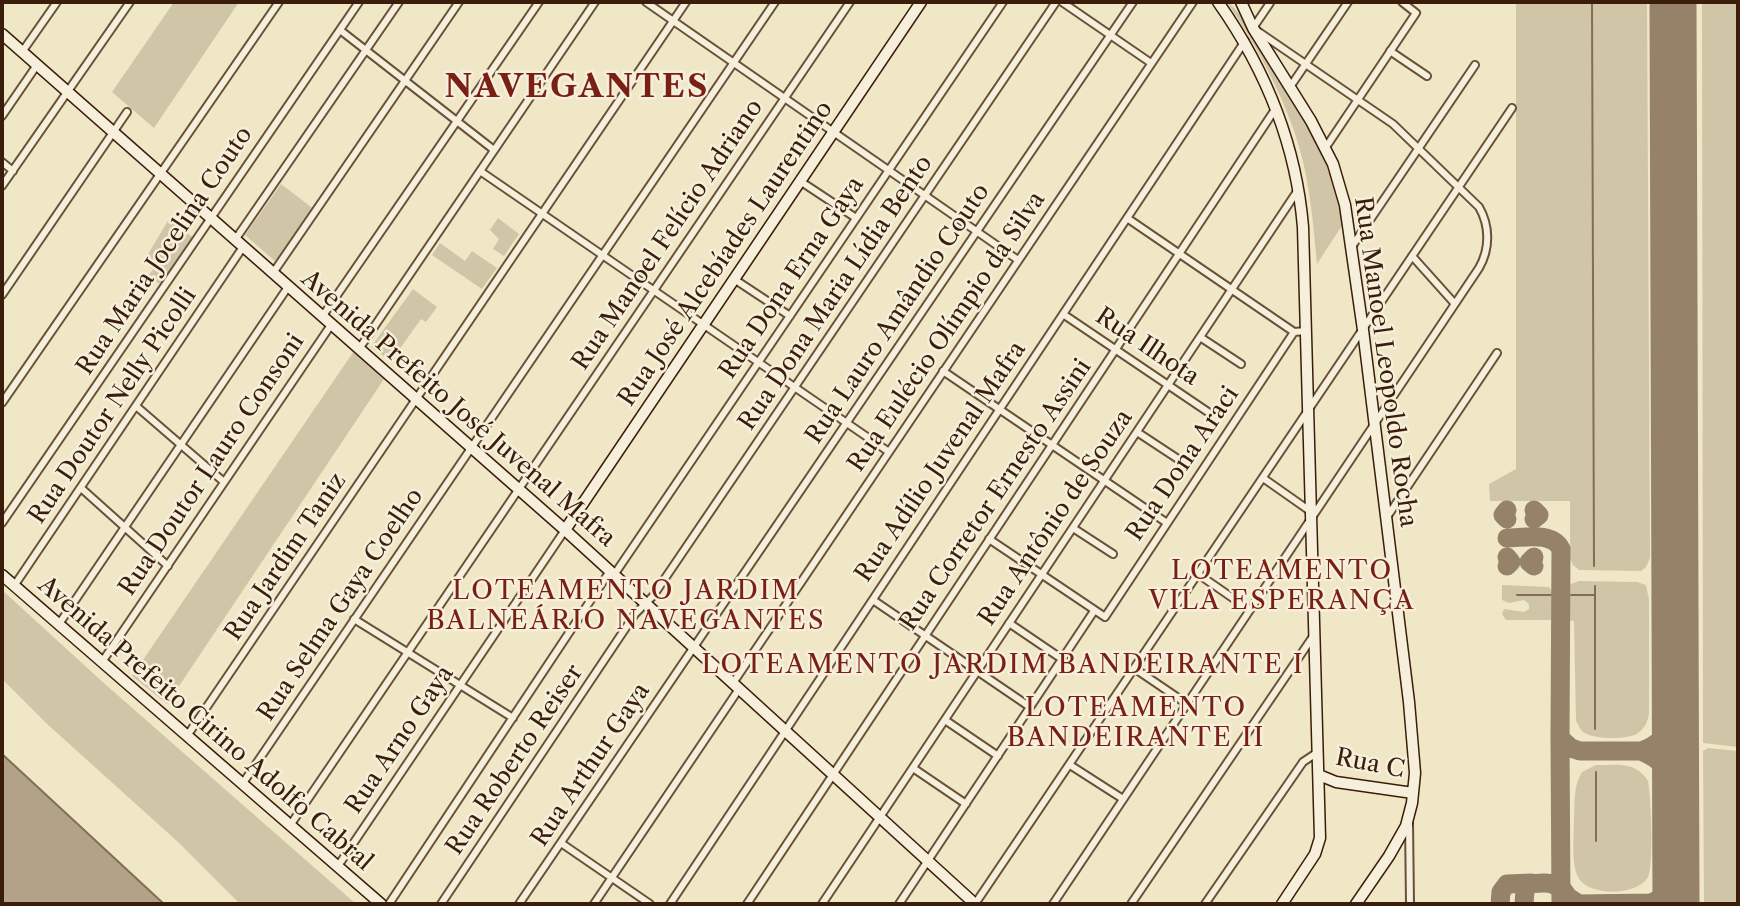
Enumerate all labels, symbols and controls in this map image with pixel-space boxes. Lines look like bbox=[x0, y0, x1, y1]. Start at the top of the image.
district label: NAVEGANTES bbox=[446, 69, 708, 107]
street label: Rua Manoel Felício Adriano bbox=[567, 94, 769, 376]
street label: Rua José Alcebíades Laurentino bbox=[613, 96, 839, 412]
street label: Rua Maria Jocelina Couto bbox=[71, 121, 259, 381]
street label: Rua Dona Maria Lídia Bento bbox=[733, 150, 939, 436]
street label: Rua Dona Erna Gaya bbox=[714, 172, 870, 384]
street label: Rua Lauro Amândio Couto bbox=[800, 178, 996, 450]
street label: Rua Eulécio Olímpio da Silva bbox=[842, 187, 1052, 477]
street label: Rua Manoel Leopoldo Rocha bbox=[1348, 195, 1422, 529]
street label: Avenida Prefeito José Juvenal Mafra bbox=[295, 265, 621, 553]
street label: Rua Doutor Nelly Picolli bbox=[23, 282, 203, 530]
street label: Rua Ilhota bbox=[1090, 302, 1204, 392]
street label: Rua Doutor Lauro Consoni bbox=[113, 329, 311, 601]
street label: Rua Adílio Juvenal Mafra bbox=[850, 336, 1032, 588]
street label: Rua Corretor Ernesto Assini bbox=[894, 354, 1098, 636]
street label: Rua Dona Araci bbox=[1121, 381, 1245, 547]
street label: Rua Antônio de Souza bbox=[973, 405, 1139, 631]
street label: Rua Jardim Taniz bbox=[219, 468, 353, 646]
street label: Rua Selma Gaya Coelho bbox=[252, 483, 430, 727]
district label: LOTEAMENTO VILA ESPERANÇA bbox=[1150, 555, 1414, 616]
street label: Avenida Prefeito Cirino Adolfo Cabral bbox=[32, 571, 378, 877]
district label: LOTEAMENTO JARDIM BALNEÁRIO NAVEGANTES bbox=[429, 575, 823, 636]
district label: LOTEAMENTO JARDIM BANDEIRANTE I bbox=[705, 649, 1301, 681]
street label: Rua Roberto Reiser bbox=[441, 659, 589, 861]
street label: Rua Arno Gaya bbox=[340, 661, 460, 819]
street label: Rua Arthur Gaya bbox=[526, 678, 656, 852]
district label: LOTEAMENTO BANDEIRANTE II bbox=[1009, 692, 1263, 754]
street label: Rua C bbox=[1333, 743, 1407, 785]

